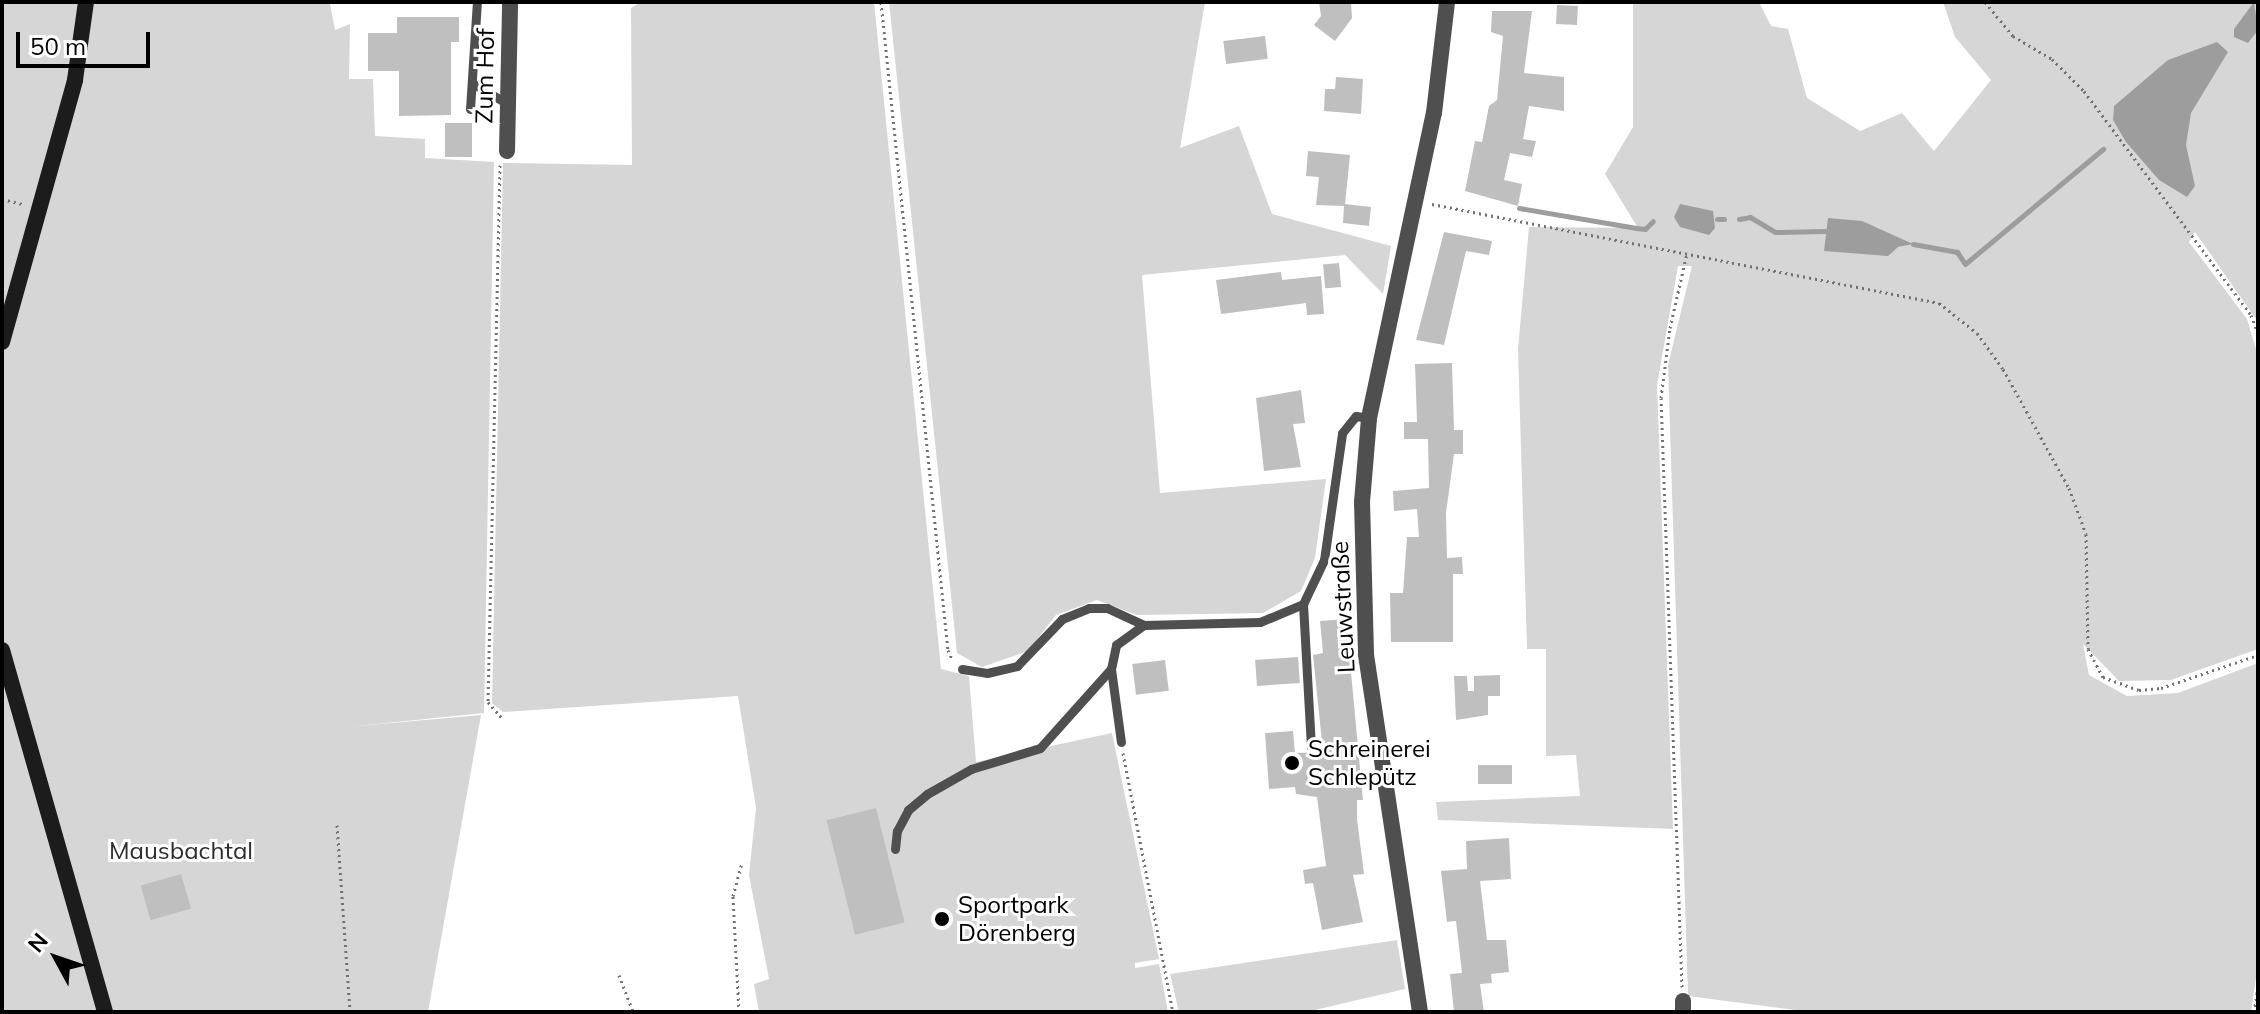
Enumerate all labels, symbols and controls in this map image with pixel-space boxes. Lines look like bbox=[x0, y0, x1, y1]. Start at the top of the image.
scale bar bbox=[20, 16, 154, 66]
street label: Zum Hof bbox=[470, 28, 500, 124]
text: 50 m bbox=[30, 31, 86, 61]
street label: Leuwstraße bbox=[1325, 540, 1361, 674]
place label: Schreinerei Schlepütz bbox=[1308, 735, 1431, 791]
marker: Schreinerei Schlepütz bbox=[1283, 754, 1301, 772]
park label: Mausbachtal bbox=[109, 837, 253, 865]
place label: Sportpark Dörenberg bbox=[958, 891, 1076, 947]
marker: Sportpark Dörenberg bbox=[933, 910, 951, 928]
north arrow bbox=[16, 918, 96, 998]
text: N bbox=[22, 927, 54, 958]

